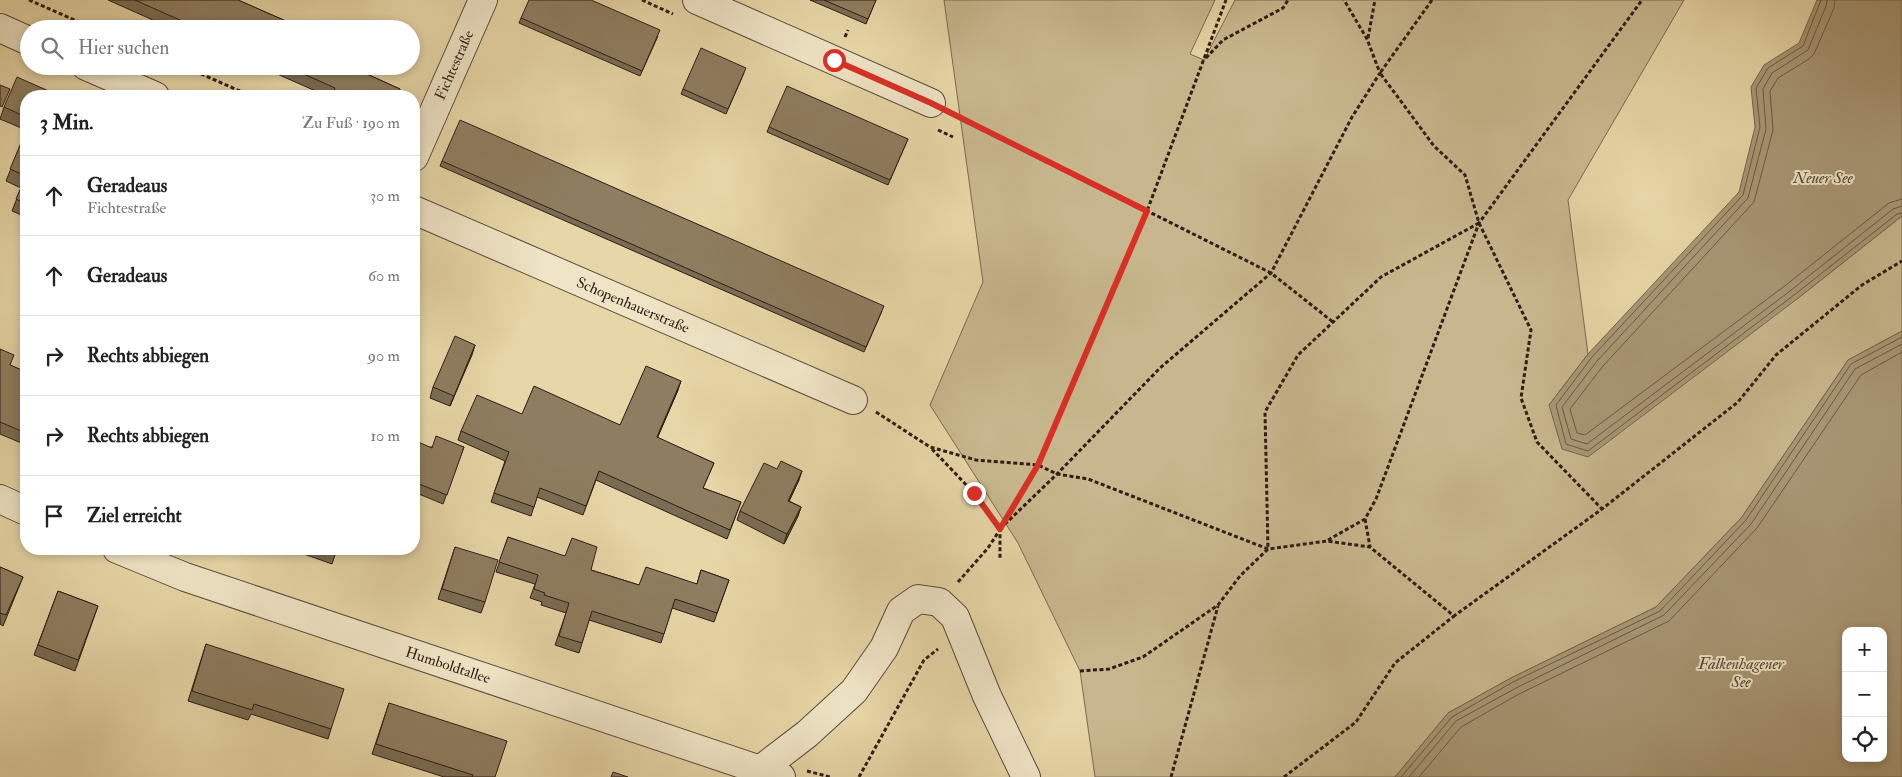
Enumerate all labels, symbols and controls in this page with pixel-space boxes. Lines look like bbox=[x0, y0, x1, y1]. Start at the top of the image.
search box bbox=[20, 20, 420, 75]
street label: Fichtestraße bbox=[431, 27, 478, 103]
icon: search bbox=[38, 34, 66, 62]
text: Hier suchen bbox=[78, 36, 169, 60]
route start bbox=[823, 49, 846, 72]
text: 3 Min. bbox=[40, 109, 93, 136]
text: Zu Fuß · 190 m bbox=[302, 113, 400, 133]
water label: Neuer See bbox=[1792, 168, 1854, 188]
text: Geradeaus bbox=[87, 174, 167, 198]
icon: ahead bbox=[40, 182, 68, 210]
text: 30 m bbox=[370, 186, 400, 206]
text: Fichtestraße bbox=[87, 198, 166, 218]
icon: ahead bbox=[40, 262, 68, 290]
text: Geradeaus bbox=[87, 264, 167, 288]
text: 60 m bbox=[368, 266, 400, 286]
street label: Schopenhauerstraße bbox=[573, 273, 692, 339]
icon: right bbox=[40, 342, 68, 370]
text: Rechts abbiegen bbox=[87, 344, 209, 368]
text: 90 m bbox=[368, 346, 400, 366]
icon: right bbox=[40, 422, 68, 450]
text: Rechts abbiegen bbox=[87, 424, 209, 448]
text: 10 m bbox=[370, 426, 400, 446]
route end bbox=[963, 482, 986, 505]
icon: arrive bbox=[40, 502, 68, 530]
text: Ziel erreicht bbox=[87, 504, 182, 528]
map controls bbox=[1842, 627, 1887, 762]
button: + bbox=[1842, 627, 1887, 672]
street label: Humboldtallee bbox=[403, 643, 493, 688]
water label: Falkenhagener See bbox=[1697, 654, 1785, 692]
button: − bbox=[1842, 672, 1887, 717]
button: locate bbox=[1842, 717, 1887, 762]

